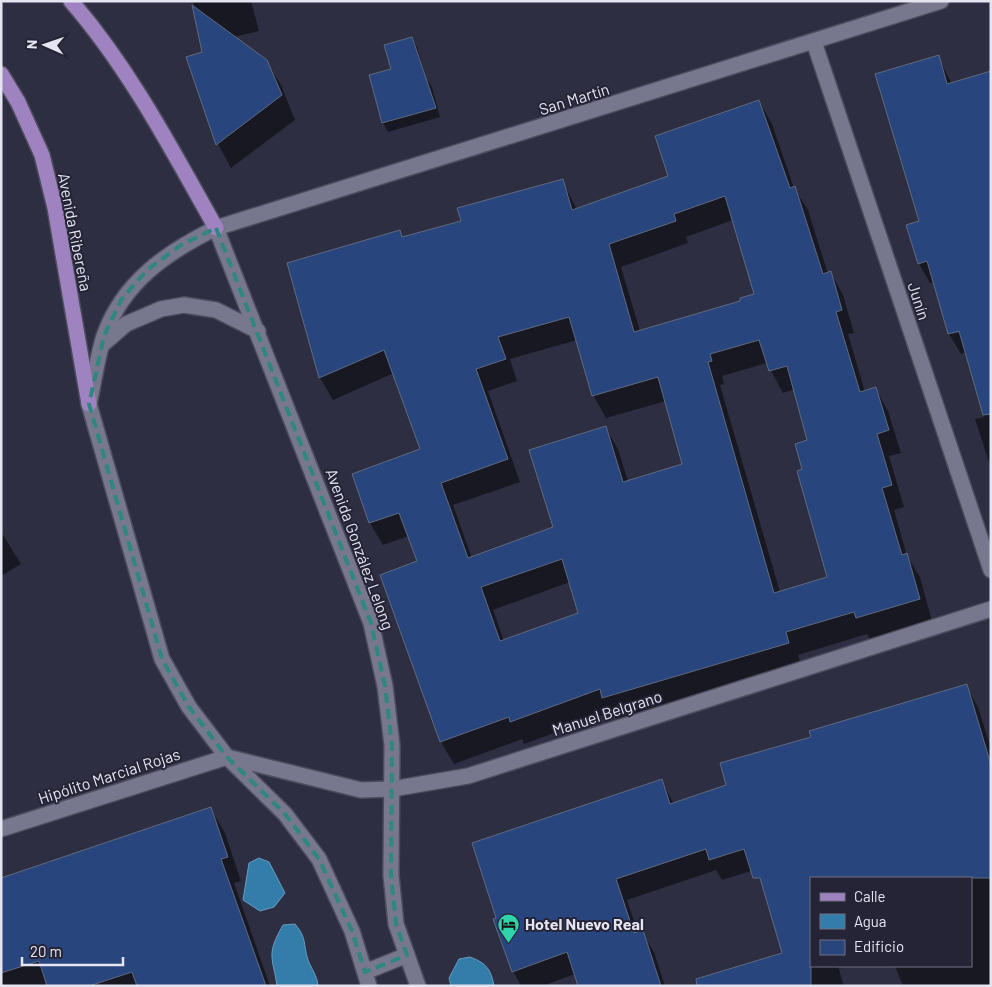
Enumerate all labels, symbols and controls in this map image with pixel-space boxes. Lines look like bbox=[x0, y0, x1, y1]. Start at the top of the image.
north arrow bbox=[20, 20, 70, 70]
text: N bbox=[23, 40, 40, 49]
street label: San Martín bbox=[536, 79, 611, 118]
street label: Avenida Ribereña bbox=[55, 171, 96, 293]
street label: Junín bbox=[904, 280, 934, 322]
street label: Avenida González Lelong bbox=[322, 466, 398, 632]
street label: Manuel Belgrano bbox=[550, 686, 664, 739]
street label: Hipólito Marcial Rojas bbox=[35, 744, 182, 807]
legend bbox=[810, 877, 972, 967]
text: Calle bbox=[854, 887, 886, 905]
hotel icon: Hotel Nuevo Real bbox=[497, 912, 521, 943]
text: Agua bbox=[854, 912, 887, 930]
place label: Hotel Nuevo Real bbox=[525, 914, 644, 933]
scale bar bbox=[22, 934, 124, 966]
text: Edificio bbox=[854, 937, 904, 955]
text: 20 m bbox=[30, 942, 62, 960]

